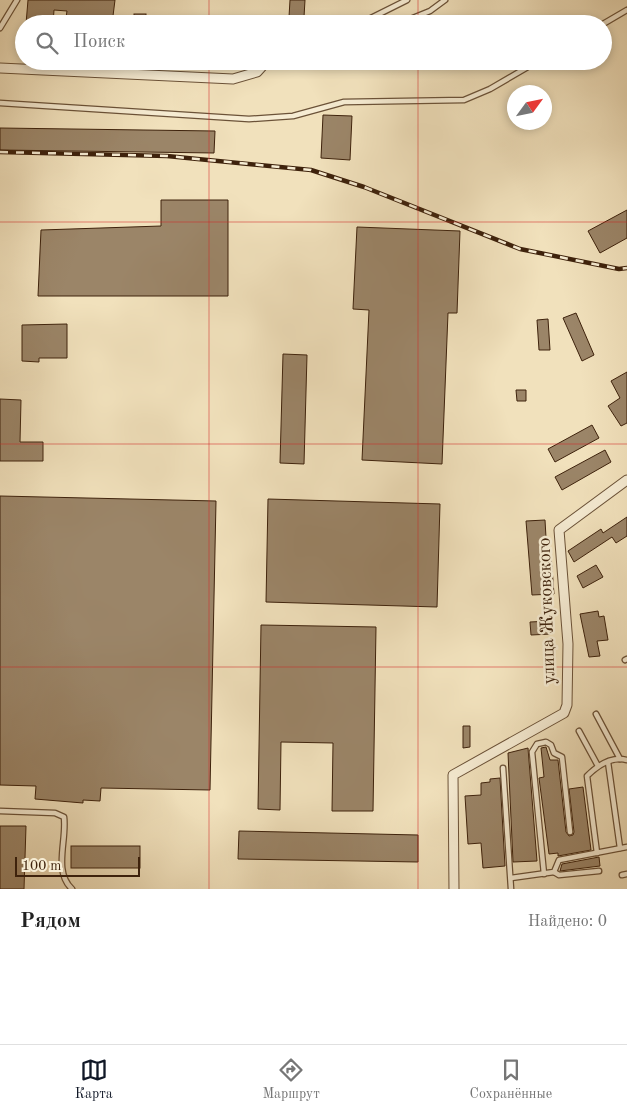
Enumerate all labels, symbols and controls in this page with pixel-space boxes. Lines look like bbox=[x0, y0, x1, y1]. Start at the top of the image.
search box bbox=[15, 15, 612, 70]
icon: search bbox=[33, 29, 61, 57]
text: Поиск bbox=[73, 33, 125, 52]
north arrow bbox=[507, 85, 552, 130]
street label: улица Жуковского bbox=[535, 537, 559, 685]
scale bar bbox=[15, 854, 140, 877]
text: 100 m bbox=[22, 859, 61, 873]
text: Рядом bbox=[20, 911, 81, 932]
text: Найдено: 0 bbox=[528, 914, 607, 930]
tab: Карта bbox=[75, 1056, 113, 1103]
tab: Маршрут bbox=[262, 1056, 320, 1103]
tab: Сохранённые bbox=[470, 1056, 552, 1103]

